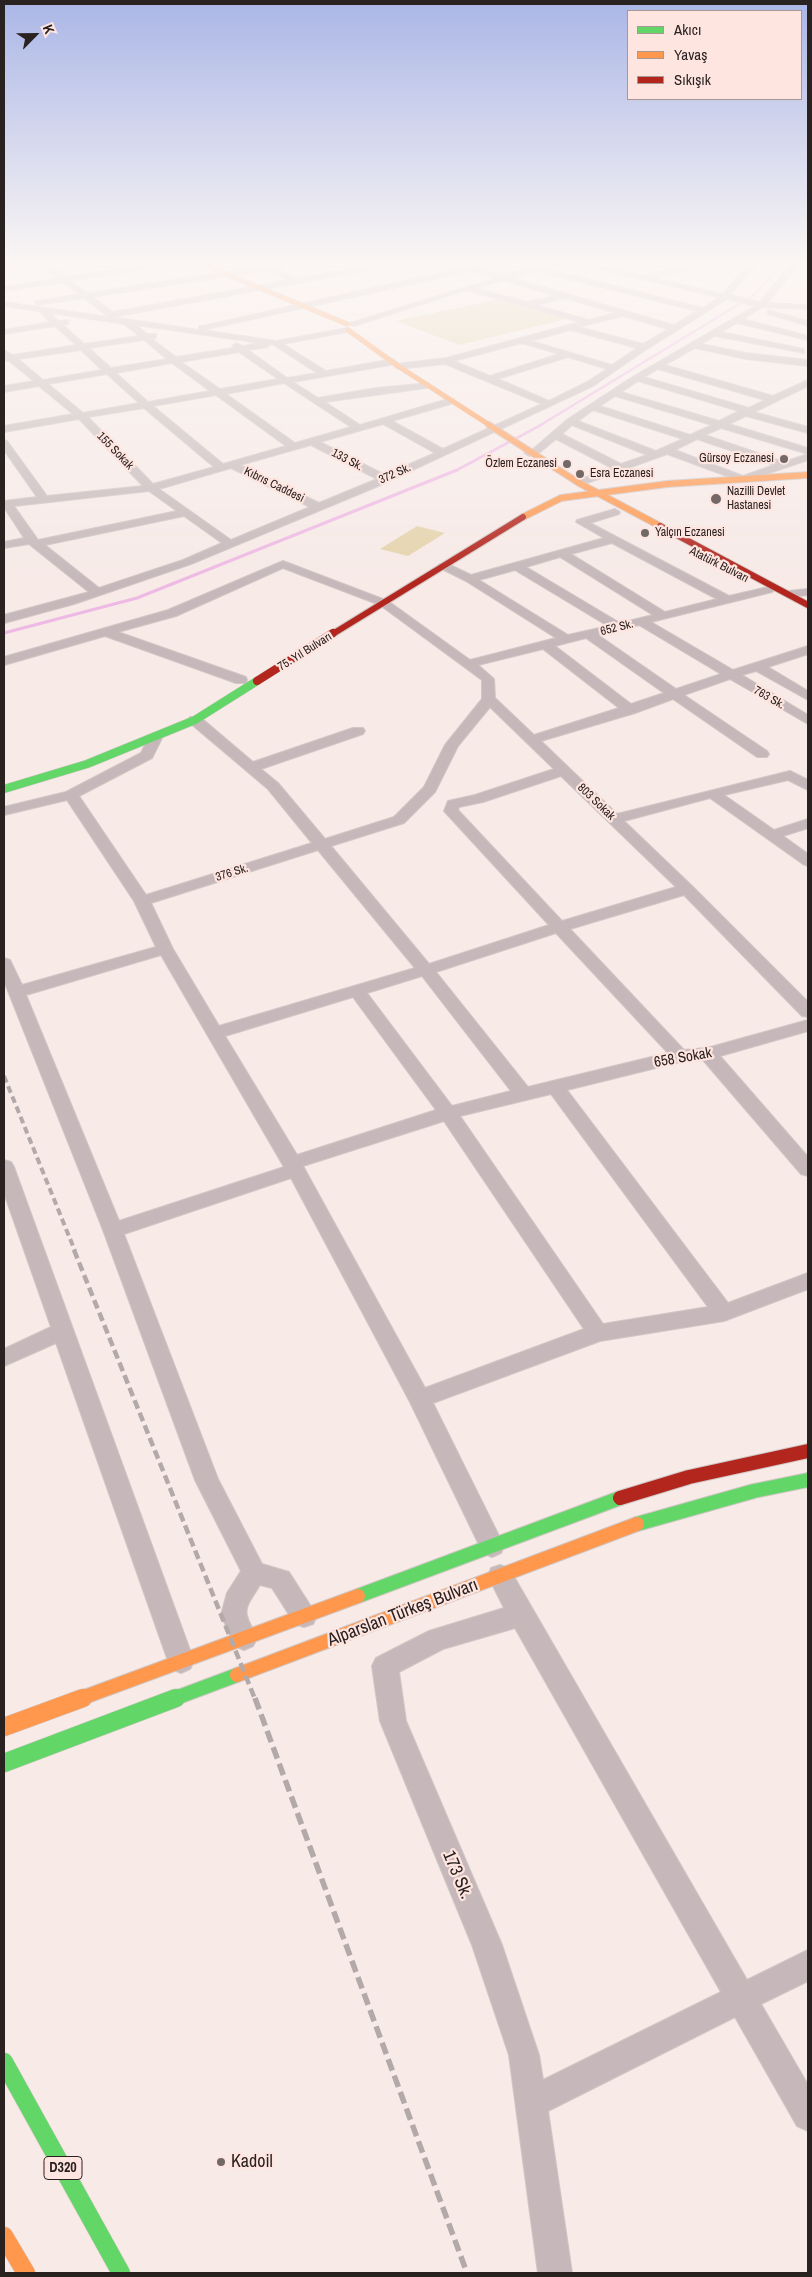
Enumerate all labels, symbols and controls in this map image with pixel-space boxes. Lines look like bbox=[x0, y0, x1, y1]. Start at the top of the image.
north arrow bbox=[10, 10, 60, 60]
legend bbox=[627, 10, 802, 100]
text: Akıcı bbox=[674, 19, 701, 40]
text: K bbox=[39, 22, 59, 36]
text: Yavaş bbox=[674, 44, 707, 65]
text: Sıkışık bbox=[674, 69, 711, 90]
street label: 155 Sokak bbox=[94, 429, 136, 473]
street label: 133 Sk. bbox=[329, 446, 365, 474]
place label: Gürsoy Eczanesi bbox=[699, 452, 774, 466]
marker: Gürsoy Eczanesi bbox=[778, 453, 790, 465]
place label: Özlem Eczanesi bbox=[485, 457, 557, 471]
marker: Özlem Eczanesi bbox=[561, 458, 573, 470]
street label: 372 Sk. bbox=[377, 461, 413, 487]
street label: Kıbrıs Caddesi bbox=[242, 464, 306, 506]
place label: Esra Eczanesi bbox=[590, 467, 653, 481]
marker: Esra Eczanesi bbox=[574, 468, 586, 480]
place label: Nazilli Devlet Hastanesi bbox=[727, 485, 785, 513]
marker: Nazilli Devlet Hastanesi bbox=[709, 492, 723, 506]
place label: Yalçın Eczanesi bbox=[655, 526, 725, 540]
marker: Yalçın Eczanesi bbox=[639, 527, 651, 539]
street label: Atatürk Bulvarı bbox=[687, 544, 751, 586]
street label: 652 Sk. bbox=[599, 617, 635, 639]
street label: 75. Yıl Bulvarı bbox=[275, 630, 335, 674]
street label: 763 Sk. bbox=[751, 683, 787, 713]
street label: 803 Sokak bbox=[574, 781, 618, 823]
street label: 376 Sk. bbox=[214, 861, 250, 885]
street label: 658 Sokak bbox=[653, 1044, 713, 1072]
street label: Alparslan Türkeş Bulvarı bbox=[325, 1574, 481, 1652]
street label: 173 Sk. bbox=[437, 1848, 477, 1902]
place label: Kadoil bbox=[231, 2151, 273, 2173]
road number: D320 bbox=[44, 2156, 82, 2180]
marker: Kadoil bbox=[215, 2156, 227, 2168]

